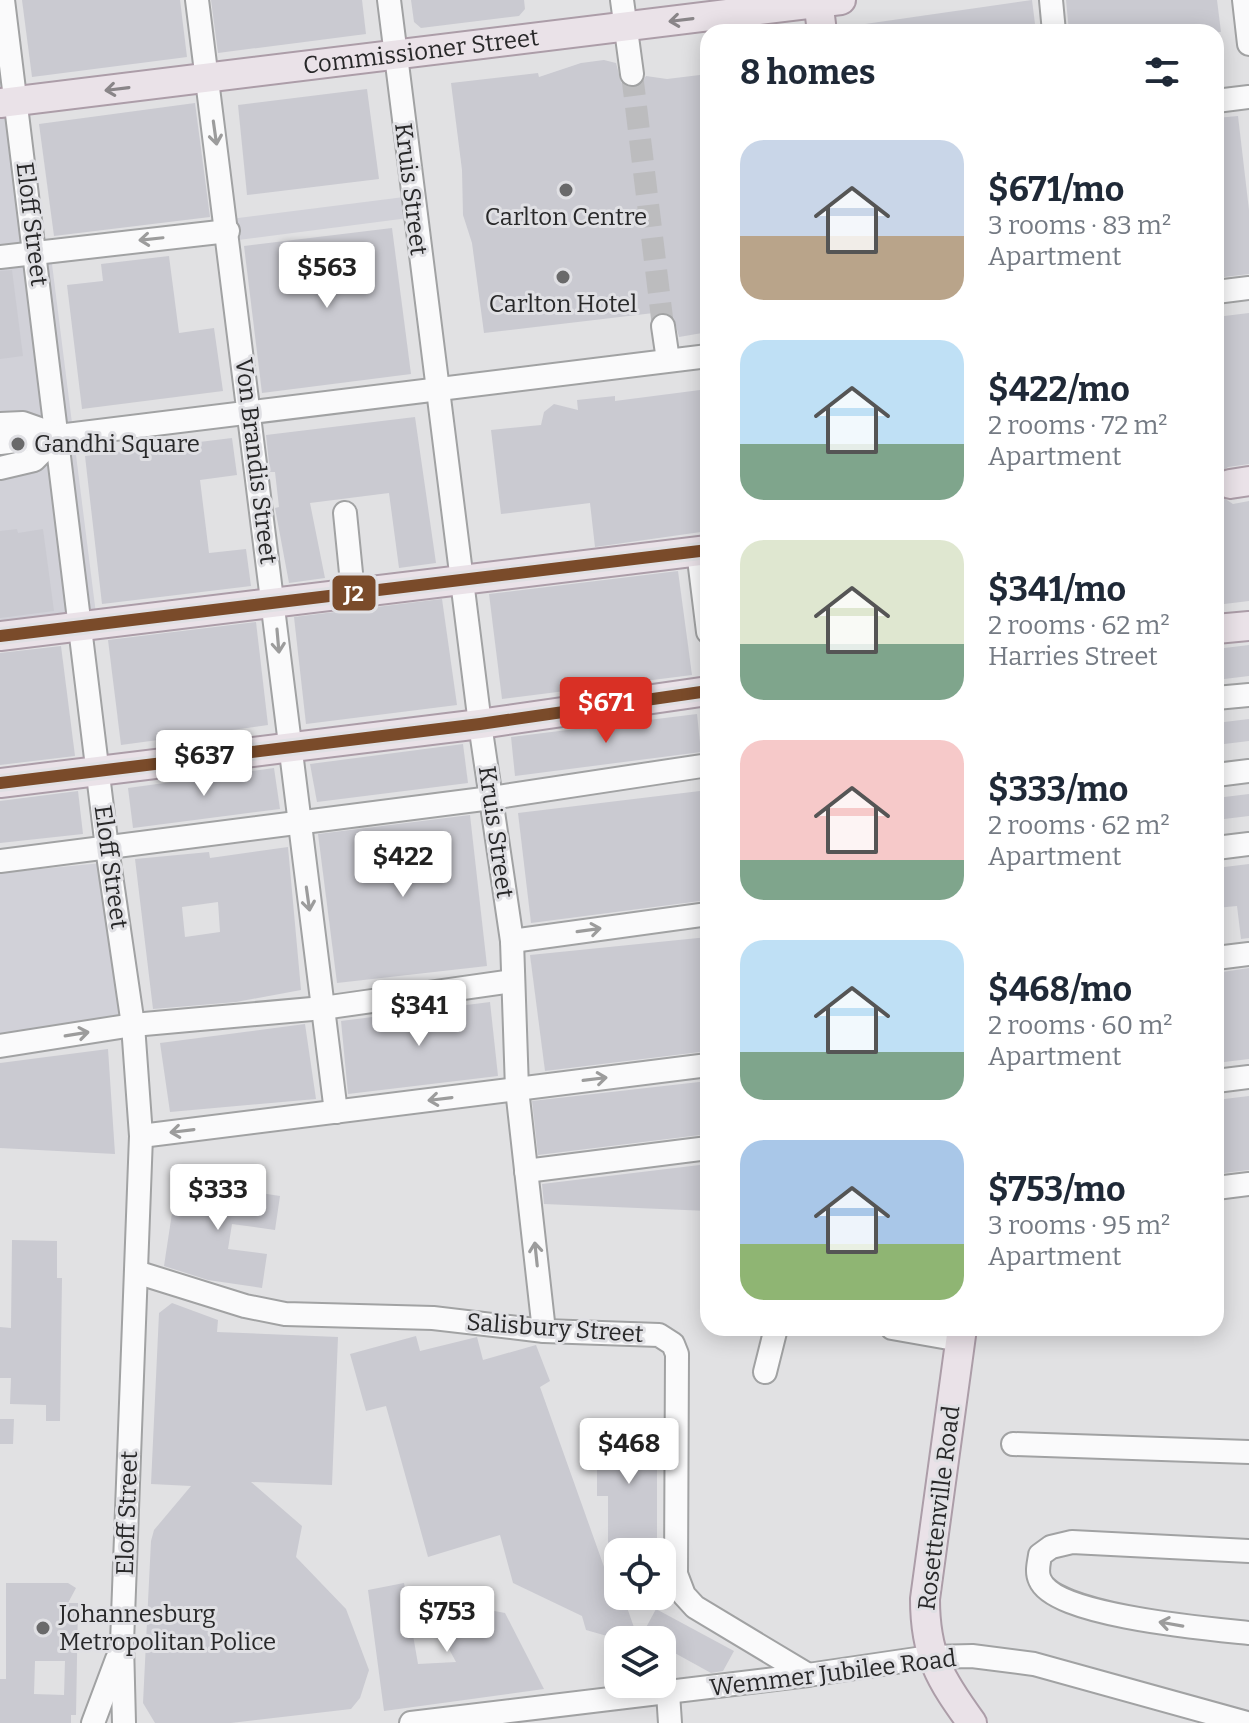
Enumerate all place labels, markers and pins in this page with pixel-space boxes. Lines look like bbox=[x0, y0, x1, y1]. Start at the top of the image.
marker: Carlton Centre bbox=[557, 181, 575, 199]
place label: Carlton Centre bbox=[485, 203, 647, 231]
pin: $563 bbox=[280, 242, 374, 310]
marker: Carlton Hotel bbox=[554, 268, 572, 286]
place label: Carlton Hotel bbox=[489, 290, 637, 318]
place label: Gandhi Square bbox=[34, 430, 200, 458]
marker: Gandhi Square bbox=[9, 435, 27, 453]
pin: $671 bbox=[559, 677, 653, 745]
pin: $637 bbox=[157, 730, 251, 798]
pin: $422 bbox=[356, 831, 450, 899]
pin: $341 bbox=[372, 980, 466, 1048]
pin: $333 bbox=[171, 1164, 265, 1232]
pin: $468 bbox=[582, 1418, 676, 1486]
pin: $753 bbox=[400, 1586, 494, 1654]
place label: Johannesburg Metropolitan Police bbox=[58, 1600, 276, 1656]
marker: Johannesburg Metropolitan Police bbox=[34, 1619, 52, 1637]

